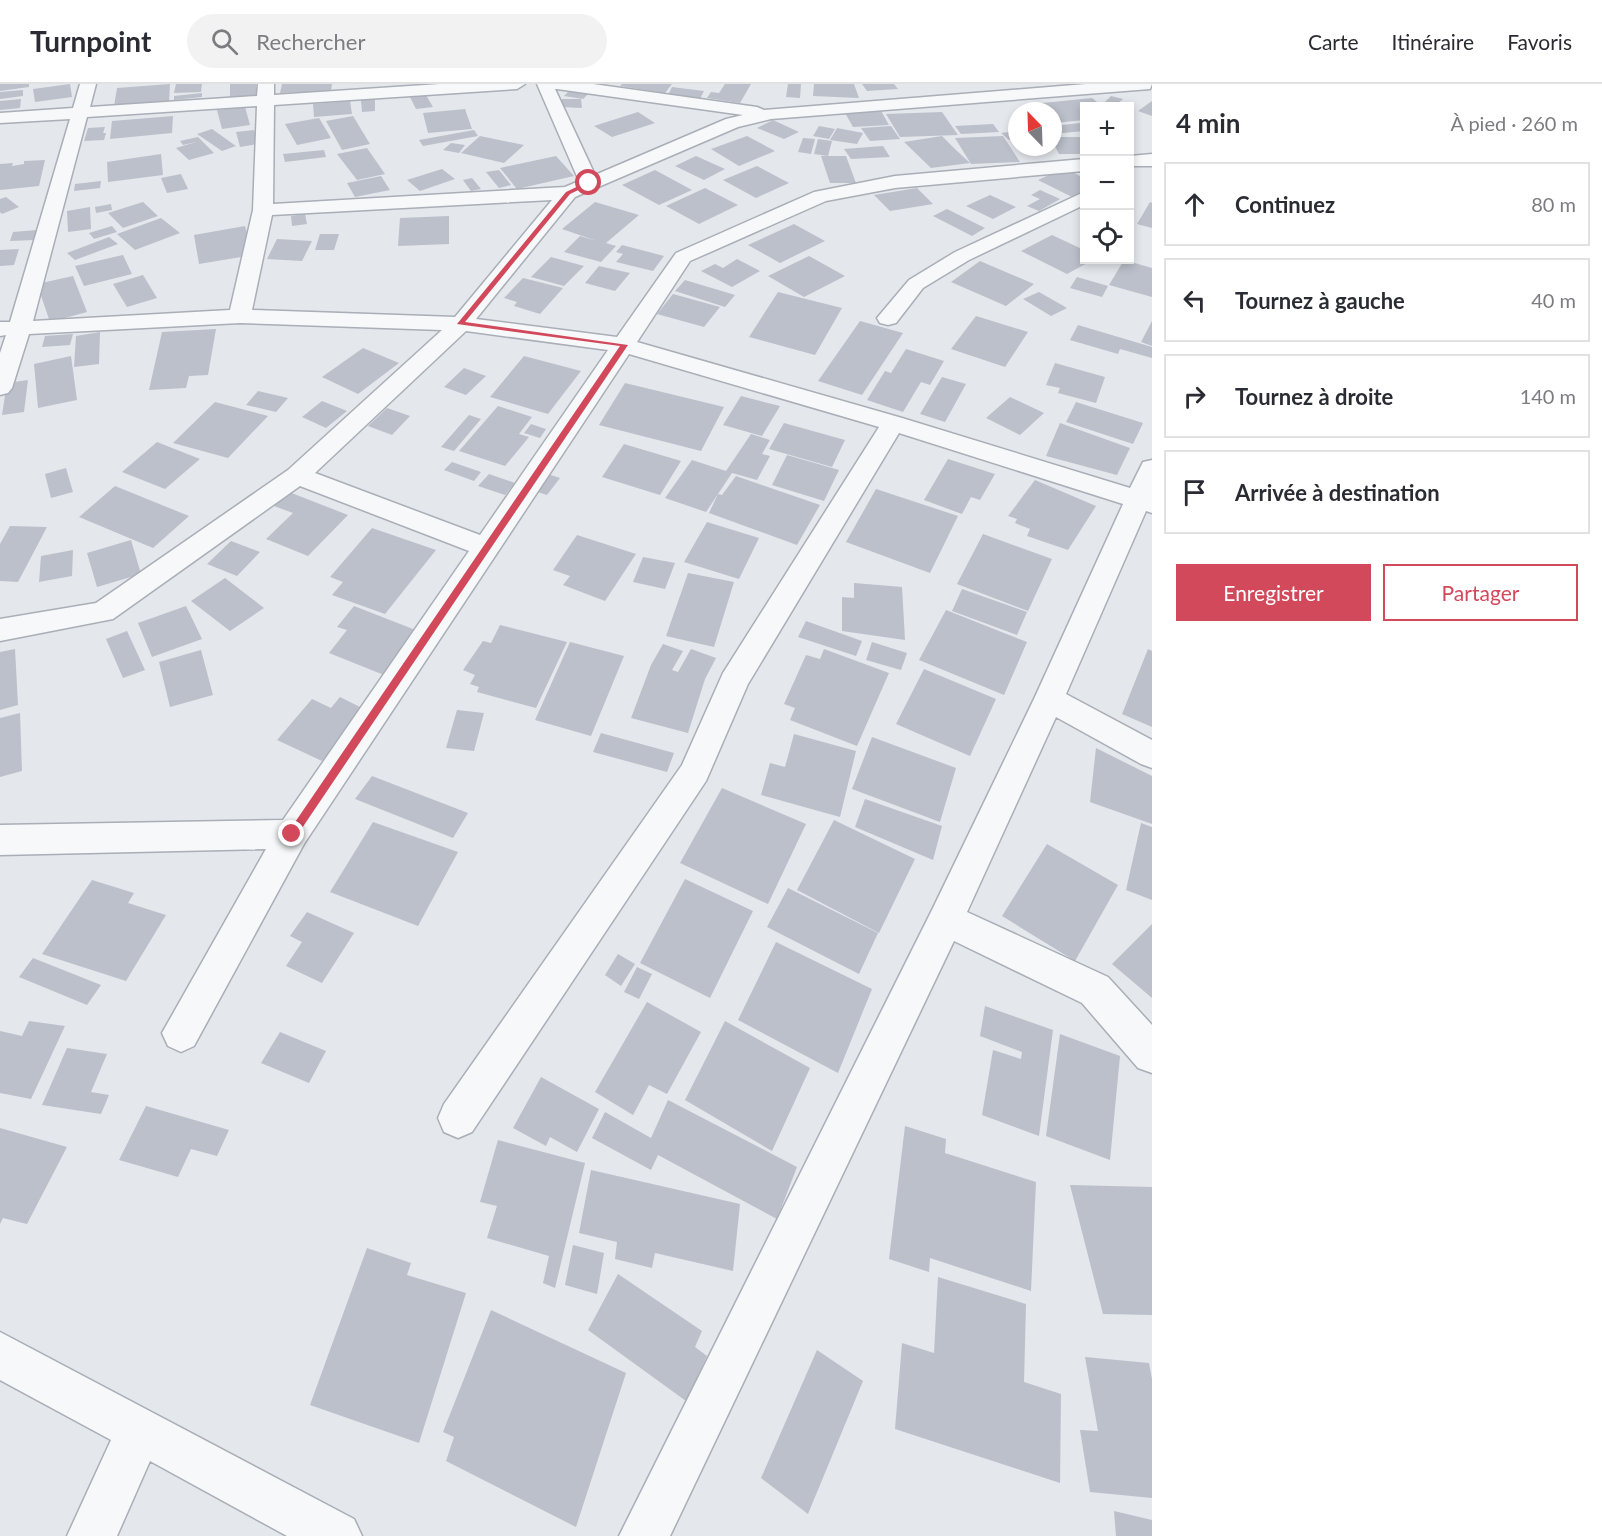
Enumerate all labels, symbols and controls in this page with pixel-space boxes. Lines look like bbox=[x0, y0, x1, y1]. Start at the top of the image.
search box bbox=[187, 14, 607, 68]
text: Turnpoint bbox=[30, 24, 151, 58]
icon: search bbox=[208, 25, 241, 58]
text: Rechercher bbox=[256, 28, 365, 55]
text: Carte bbox=[1308, 29, 1359, 54]
text: Itinéraire bbox=[1392, 29, 1474, 54]
text: Favoris bbox=[1507, 29, 1572, 54]
north arrow bbox=[1008, 102, 1062, 156]
map controls bbox=[1080, 102, 1134, 264]
button: + bbox=[1080, 102, 1134, 156]
text: 4 min bbox=[1176, 107, 1240, 139]
text: À pied · 260 m bbox=[1450, 111, 1578, 135]
button: − bbox=[1080, 156, 1134, 210]
route start bbox=[575, 169, 601, 195]
icon: ahead bbox=[1178, 188, 1211, 221]
text: Continuez bbox=[1235, 191, 1335, 218]
text: 80 m bbox=[1531, 192, 1576, 216]
button: locate bbox=[1080, 210, 1134, 264]
icon: left bbox=[1178, 284, 1211, 317]
text: Tournez à gauche bbox=[1235, 287, 1405, 314]
text: 40 m bbox=[1531, 288, 1576, 312]
icon: right bbox=[1178, 380, 1211, 413]
text: Tournez à droite bbox=[1235, 383, 1393, 410]
text: 140 m bbox=[1520, 384, 1576, 408]
icon: arrive bbox=[1178, 476, 1211, 509]
text: Arrivée à destination bbox=[1235, 479, 1440, 506]
button: Enregistrer bbox=[1176, 564, 1371, 621]
button: Partager bbox=[1383, 564, 1578, 621]
route end bbox=[278, 820, 304, 846]

